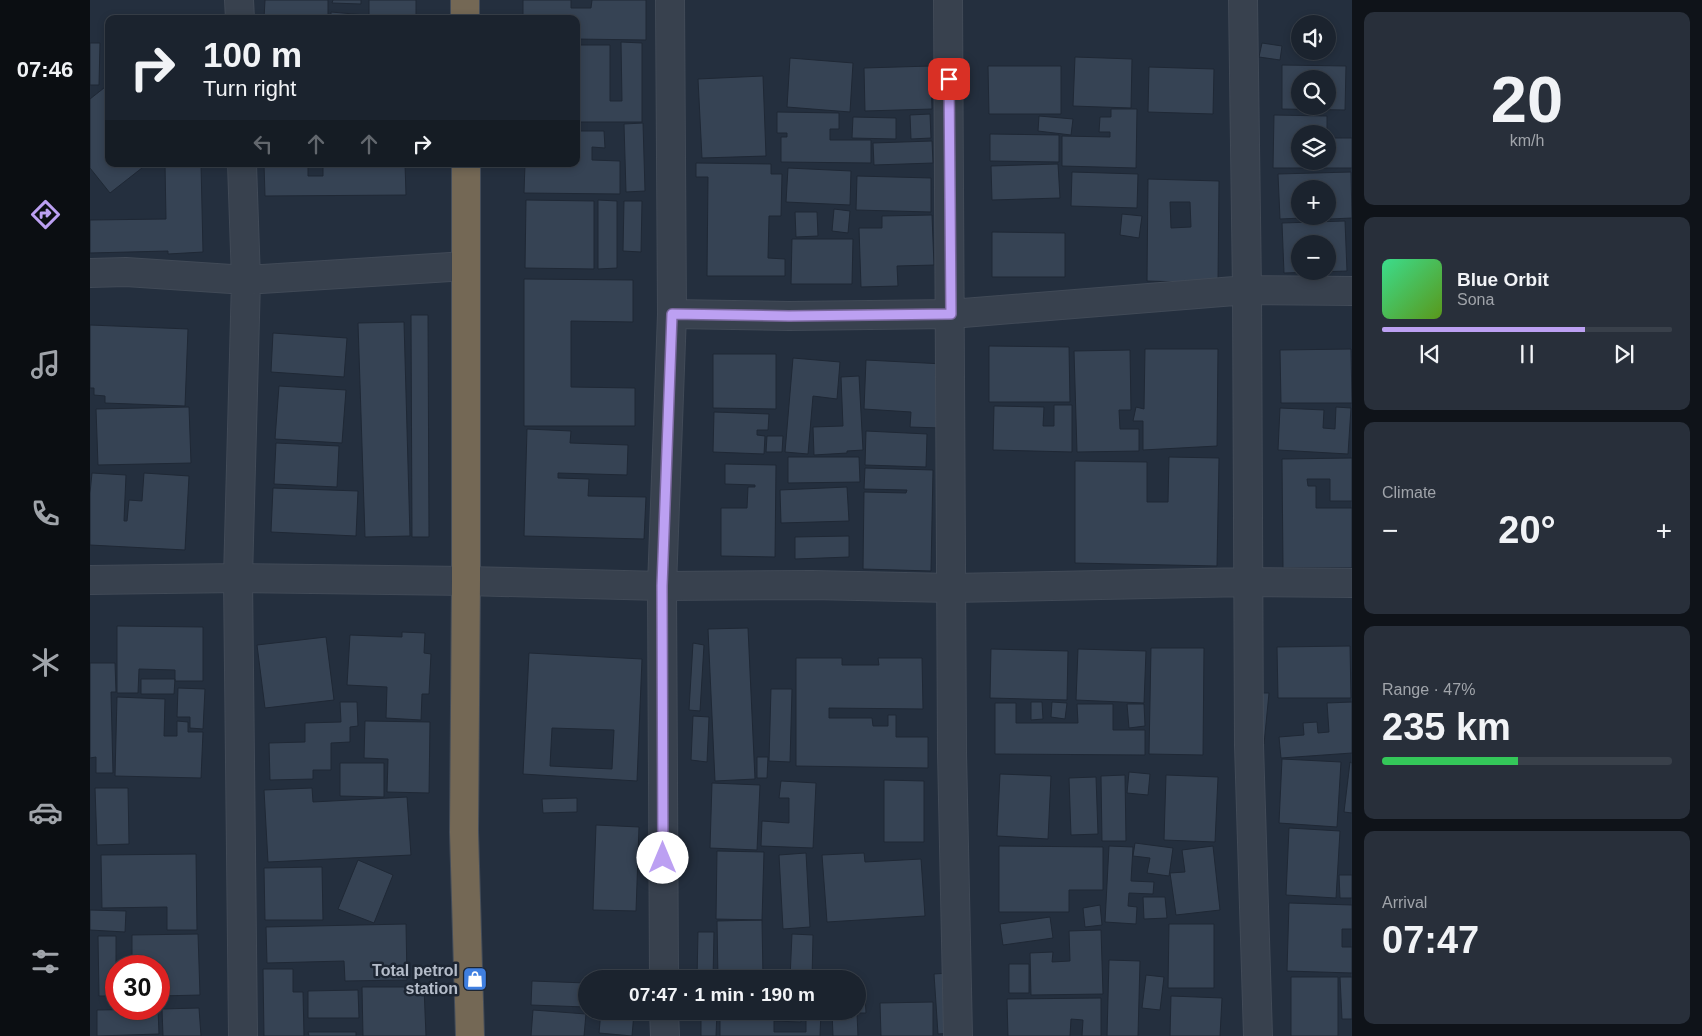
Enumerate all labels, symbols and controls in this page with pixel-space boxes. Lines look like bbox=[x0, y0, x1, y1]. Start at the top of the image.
map controls bbox=[1291, 15, 1336, 280]
button: sound bbox=[1291, 15, 1336, 60]
icon: right bbox=[120, 35, 185, 100]
text: 100 m bbox=[203, 35, 302, 74]
text: 07:46 bbox=[17, 57, 73, 82]
pin bbox=[928, 58, 970, 100]
text: 20 bbox=[1491, 63, 1563, 136]
icon: arrive bbox=[935, 65, 963, 93]
button: search bbox=[1291, 70, 1336, 115]
text: Turn right bbox=[203, 76, 296, 101]
button: layers bbox=[1291, 125, 1336, 170]
icon: left bbox=[249, 130, 277, 158]
icon: ahead bbox=[302, 130, 330, 158]
icon: ahead bbox=[355, 130, 383, 158]
icon: right bbox=[408, 130, 436, 158]
text: km/h bbox=[1510, 132, 1544, 149]
button: + bbox=[1291, 180, 1336, 225]
icon: directions bbox=[28, 197, 63, 232]
button: − bbox=[1291, 235, 1336, 280]
text: Blue Orbit bbox=[1457, 269, 1549, 290]
text: Sona bbox=[1457, 291, 1494, 308]
icon: previous bbox=[1416, 340, 1444, 368]
icon: pause bbox=[1513, 340, 1541, 368]
icon: next bbox=[1610, 340, 1638, 368]
icon: music bbox=[28, 347, 63, 382]
text: Climate bbox=[1382, 484, 1436, 501]
icon: phone bbox=[28, 496, 63, 531]
text: 20° bbox=[1498, 509, 1556, 551]
text: − bbox=[1382, 515, 1398, 546]
text: + bbox=[1656, 515, 1672, 546]
icon: climate bbox=[28, 645, 63, 680]
text: Range · 47% bbox=[1382, 681, 1475, 698]
text: 235 km bbox=[1382, 706, 1511, 748]
icon: car bbox=[28, 795, 63, 830]
position arrow bbox=[636, 831, 688, 883]
text: Arrival bbox=[1382, 894, 1427, 911]
text: 07:47 bbox=[1382, 919, 1479, 961]
icon: filters bbox=[28, 944, 63, 979]
speed limit sign: 30 bbox=[105, 955, 170, 1020]
place label: Total petrol station bbox=[372, 962, 458, 997]
shop icon: Total petrol station bbox=[462, 966, 488, 992]
text: 07:47 · 1 min · 190 m bbox=[629, 984, 815, 1005]

